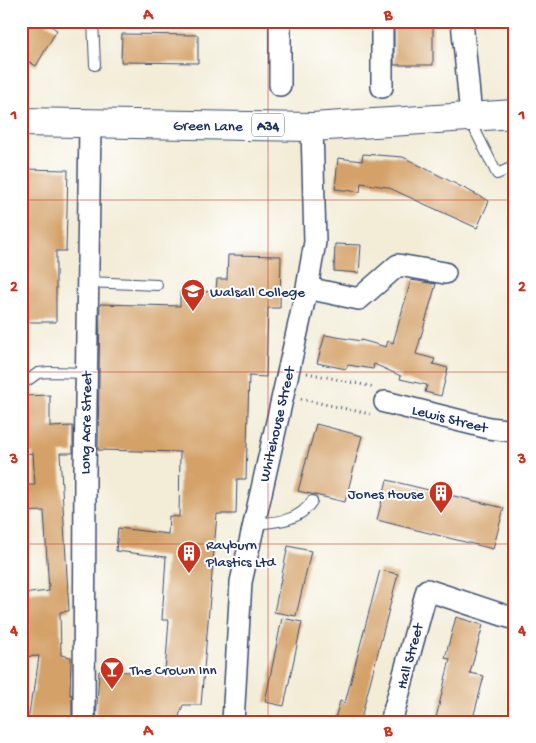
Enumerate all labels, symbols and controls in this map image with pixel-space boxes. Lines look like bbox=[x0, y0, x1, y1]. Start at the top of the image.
text: A bbox=[142, 7, 154, 26]
text: B bbox=[383, 7, 393, 26]
text: 1 bbox=[10, 107, 17, 126]
text: 1 bbox=[518, 107, 525, 126]
road number: A34 bbox=[252, 114, 284, 136]
street label: Green Lane bbox=[173, 117, 243, 137]
school or university icon: Walsall College bbox=[180, 278, 206, 312]
text: 2 bbox=[10, 279, 18, 298]
text: 2 bbox=[518, 279, 526, 298]
place label: Walsall College bbox=[210, 284, 305, 302]
street label: Whitehouse Street bbox=[256, 363, 300, 484]
street label: Long Acre Street bbox=[77, 369, 97, 475]
street label: Lewis Street bbox=[410, 402, 491, 438]
text: 3 bbox=[9, 451, 18, 470]
text: 3 bbox=[517, 451, 526, 470]
building icon: Jones House bbox=[428, 480, 454, 514]
place label: Jones House bbox=[348, 486, 424, 504]
place label: Rayburn Plastics Ltd bbox=[205, 537, 277, 572]
building icon: Rayburn Plastics Ltd bbox=[176, 540, 202, 574]
street label: Hall Street bbox=[394, 620, 429, 691]
text: 4 bbox=[9, 623, 18, 642]
text: 4 bbox=[517, 623, 526, 642]
bar icon: The Crown Inn bbox=[99, 656, 125, 690]
place label: The Crown Inn bbox=[129, 662, 217, 680]
text: A bbox=[142, 723, 154, 742]
text: B bbox=[383, 723, 393, 742]

